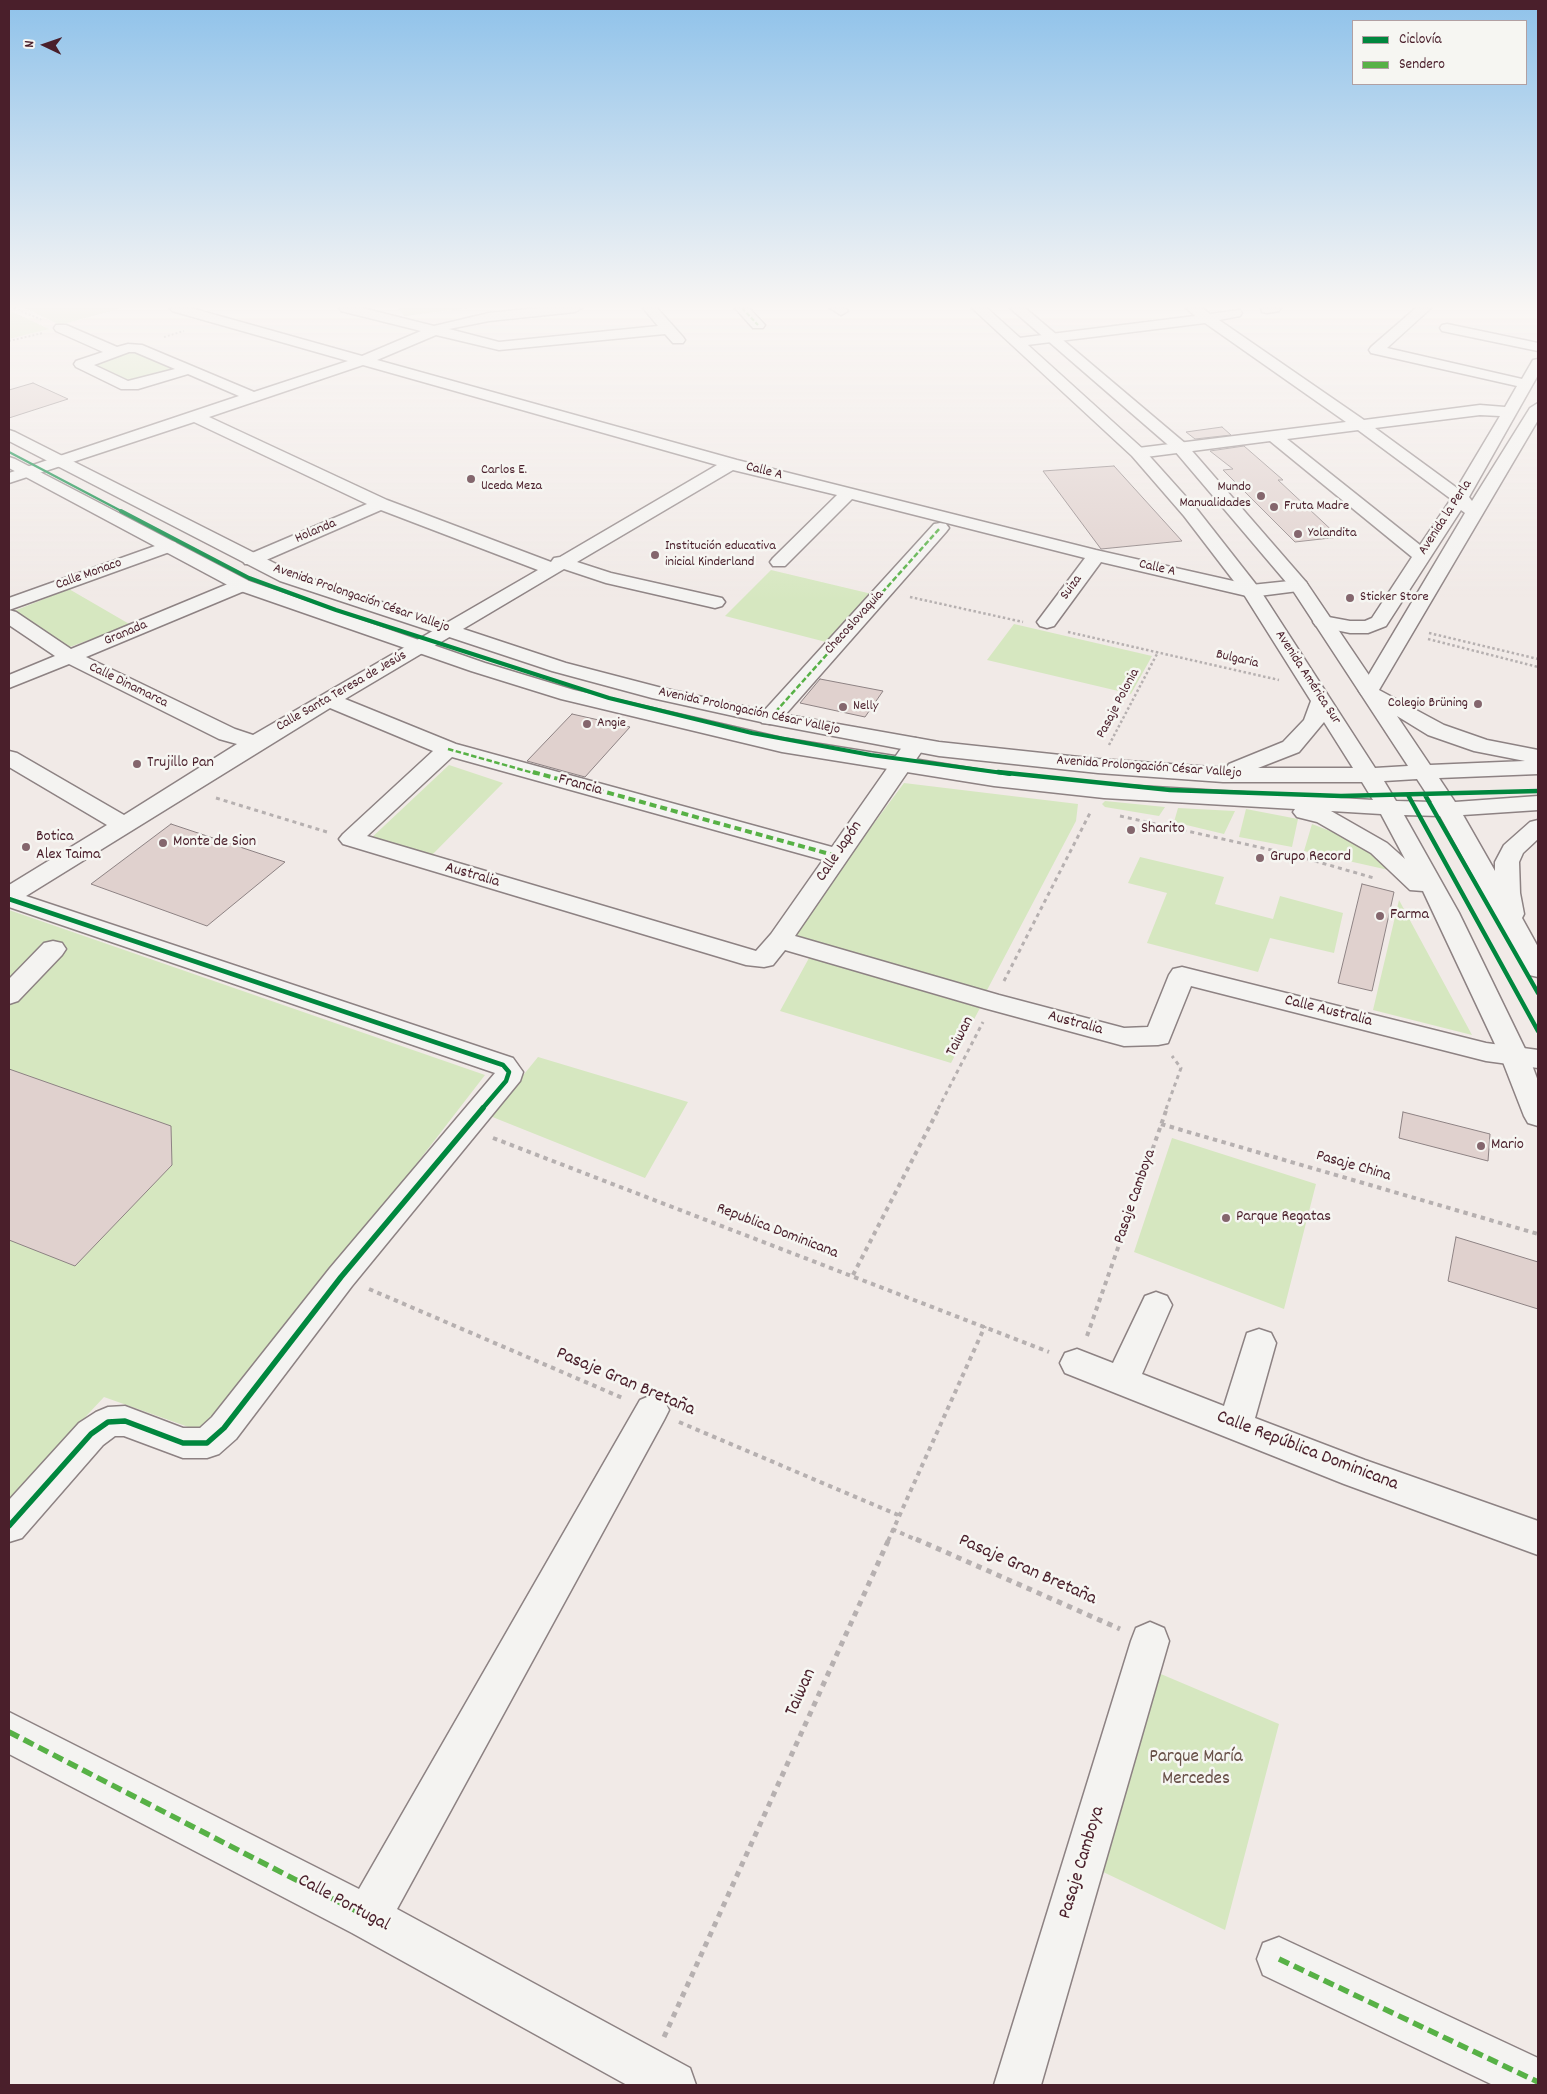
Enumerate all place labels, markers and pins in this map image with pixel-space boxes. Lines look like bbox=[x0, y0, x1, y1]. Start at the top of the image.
place label: Carlos E. Uceda Meza bbox=[481, 463, 542, 496]
marker: Carlos E. Uceda Meza bbox=[465, 473, 477, 485]
place label: Mundo Manualidades bbox=[1180, 480, 1251, 512]
marker: Mundo Manualidades bbox=[1255, 490, 1267, 502]
place label: Fruta Madre bbox=[1284, 499, 1349, 515]
marker: Fruta Madre bbox=[1268, 501, 1280, 513]
place label: Yolandita bbox=[1308, 526, 1357, 542]
marker: Yolandita bbox=[1292, 528, 1304, 540]
place label: Institución educativa inicial Kinderland bbox=[665, 539, 776, 572]
marker: Institución educativa inicial Kinderland bbox=[649, 549, 661, 561]
place label: Sticker Store bbox=[1360, 590, 1429, 606]
marker: Sticker Store bbox=[1344, 592, 1356, 604]
place label: Colegio Brüning bbox=[1388, 696, 1468, 712]
marker: Colegio Brüning bbox=[1472, 698, 1484, 710]
place label: Nelly bbox=[853, 699, 878, 715]
marker: Nelly bbox=[837, 701, 849, 713]
place label: Angie bbox=[597, 716, 626, 732]
marker: Angie bbox=[581, 718, 593, 730]
place label: Trujillo Pan bbox=[147, 754, 214, 774]
marker: Trujillo Pan bbox=[131, 758, 143, 770]
place label: Sharito bbox=[1141, 820, 1185, 840]
marker: Sharito bbox=[1125, 824, 1137, 836]
place label: Botica Alex Taima bbox=[36, 828, 101, 866]
place label: Monte de Sion bbox=[173, 833, 256, 853]
marker: Monte de Sion bbox=[157, 837, 169, 849]
marker: Botica Alex Taima bbox=[20, 841, 32, 853]
place label: Grupo Record bbox=[1270, 848, 1351, 868]
marker: Grupo Record bbox=[1254, 852, 1266, 864]
place label: Farma bbox=[1390, 906, 1429, 926]
marker: Farma bbox=[1374, 910, 1386, 922]
place label: Mario bbox=[1491, 1136, 1524, 1156]
marker: Mario bbox=[1475, 1140, 1487, 1152]
place label: Parque Regatas bbox=[1236, 1208, 1331, 1228]
marker: Parque Regatas bbox=[1220, 1212, 1232, 1224]

